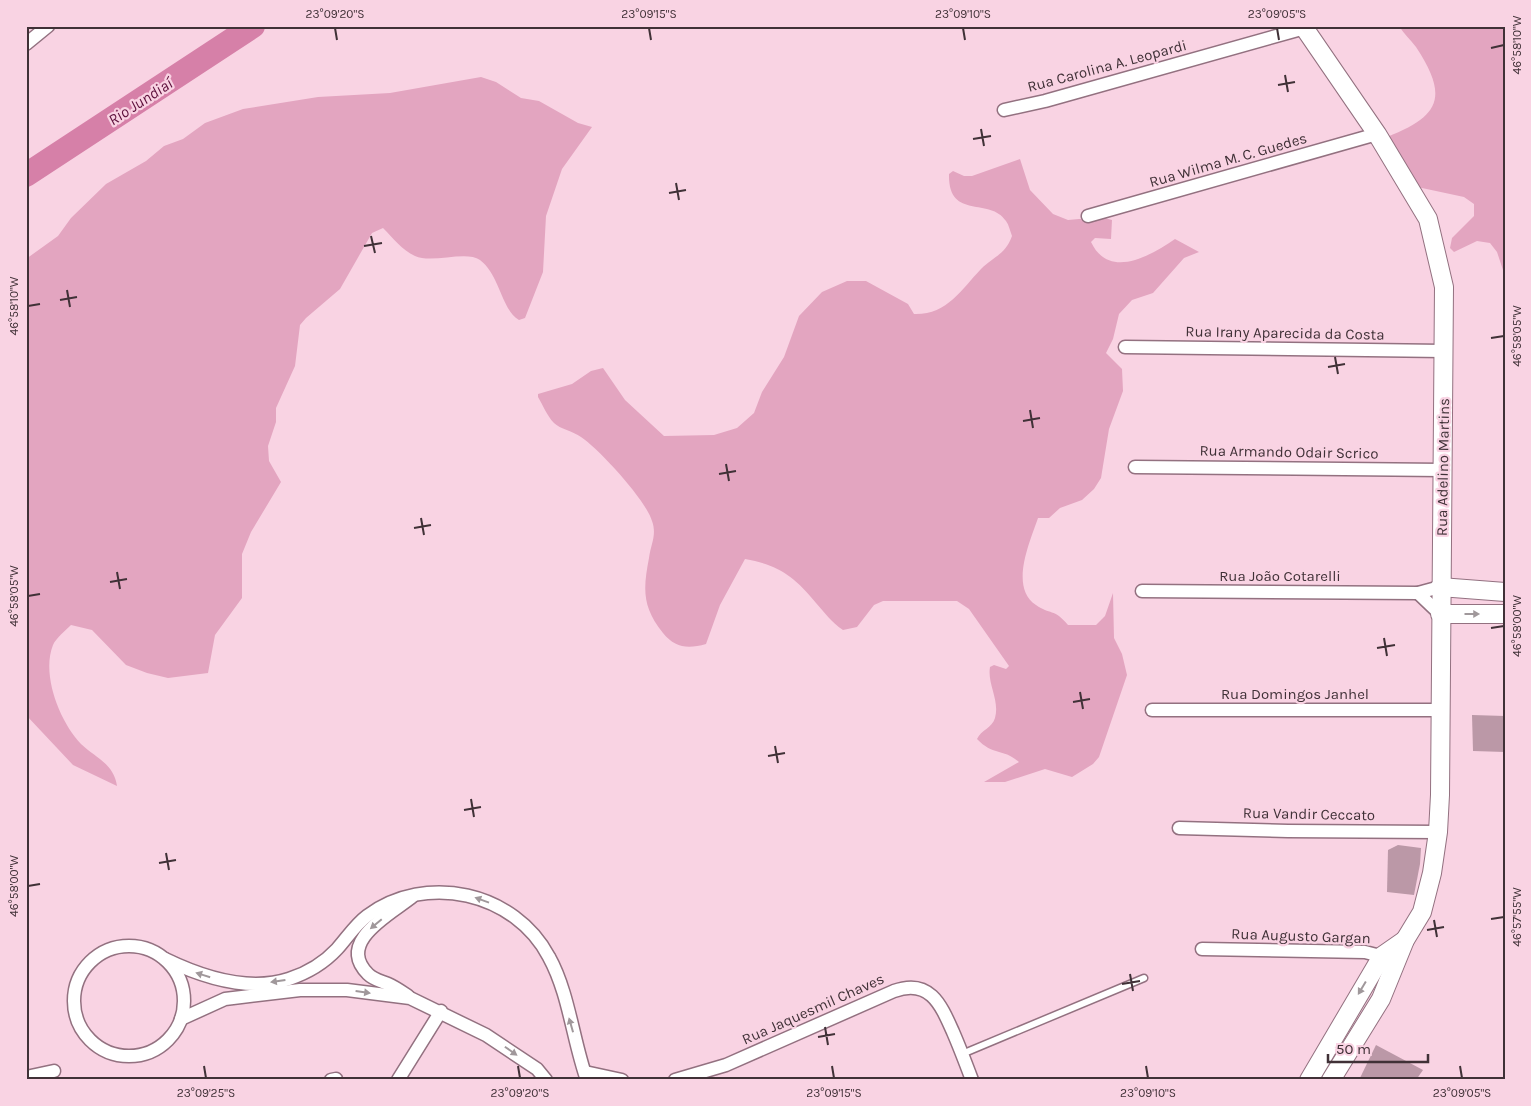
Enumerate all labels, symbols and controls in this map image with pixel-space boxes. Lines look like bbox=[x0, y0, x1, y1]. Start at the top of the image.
text: 23°09'20"S bbox=[306, 7, 364, 21]
text: 23°09'15"S bbox=[621, 7, 677, 21]
text: 23°09'10"S bbox=[935, 7, 991, 21]
text: 23°09'05"S bbox=[1248, 7, 1306, 21]
text: 46°58'10"W bbox=[1510, 15, 1524, 74]
street label: Rua Carolina A. Leopardi bbox=[1025, 36, 1189, 96]
water label: Rio Jundiaí bbox=[105, 73, 177, 129]
street label: Rua Wilma M. C. Guedes bbox=[1147, 129, 1309, 191]
text: 46°58'10"W bbox=[7, 276, 21, 335]
text: 46°58'05"W bbox=[1510, 305, 1524, 367]
street label: Rua Irany Aparecida da Costa bbox=[1185, 322, 1385, 344]
street label: Rua Adelino Martins bbox=[1433, 398, 1453, 536]
street label: Rua Armando Odair Scrico bbox=[1199, 441, 1379, 463]
text: 46°58'05"W bbox=[7, 565, 21, 627]
street label: Rua João Cotarelli bbox=[1219, 567, 1341, 585]
text: 46°58'00"W bbox=[1510, 595, 1524, 657]
one-way arrow bbox=[1465, 610, 1481, 618]
street label: Rua Domingos Janhel bbox=[1221, 685, 1369, 703]
street label: Rua Vandir Ceccato bbox=[1243, 804, 1375, 824]
text: 46°58'00"W bbox=[7, 855, 21, 917]
text: 46°57'55"W bbox=[1510, 887, 1524, 947]
one-way arrow bbox=[474, 896, 489, 904]
one-way arrow bbox=[370, 918, 383, 929]
street label: Rua Augusto Gargan bbox=[1231, 925, 1371, 947]
one-way arrow bbox=[196, 970, 211, 978]
street label: Rua Jaquesmil Chaves bbox=[739, 970, 887, 1048]
one-way arrow bbox=[270, 977, 286, 985]
one-way arrow bbox=[1357, 981, 1366, 994]
one-way arrow bbox=[355, 988, 371, 996]
one-way arrow bbox=[567, 1018, 575, 1033]
scale bar bbox=[1328, 1031, 1428, 1063]
text: 50 m bbox=[1336, 1040, 1371, 1058]
one-way arrow bbox=[505, 1046, 518, 1056]
text: 23°09'25"S bbox=[177, 1086, 235, 1100]
text: 23°09'20"S bbox=[491, 1086, 549, 1100]
text: 23°09'15"S bbox=[806, 1086, 862, 1100]
text: 23°09'10"S bbox=[1120, 1086, 1176, 1100]
text: 23°09'05"S bbox=[1433, 1086, 1491, 1100]

